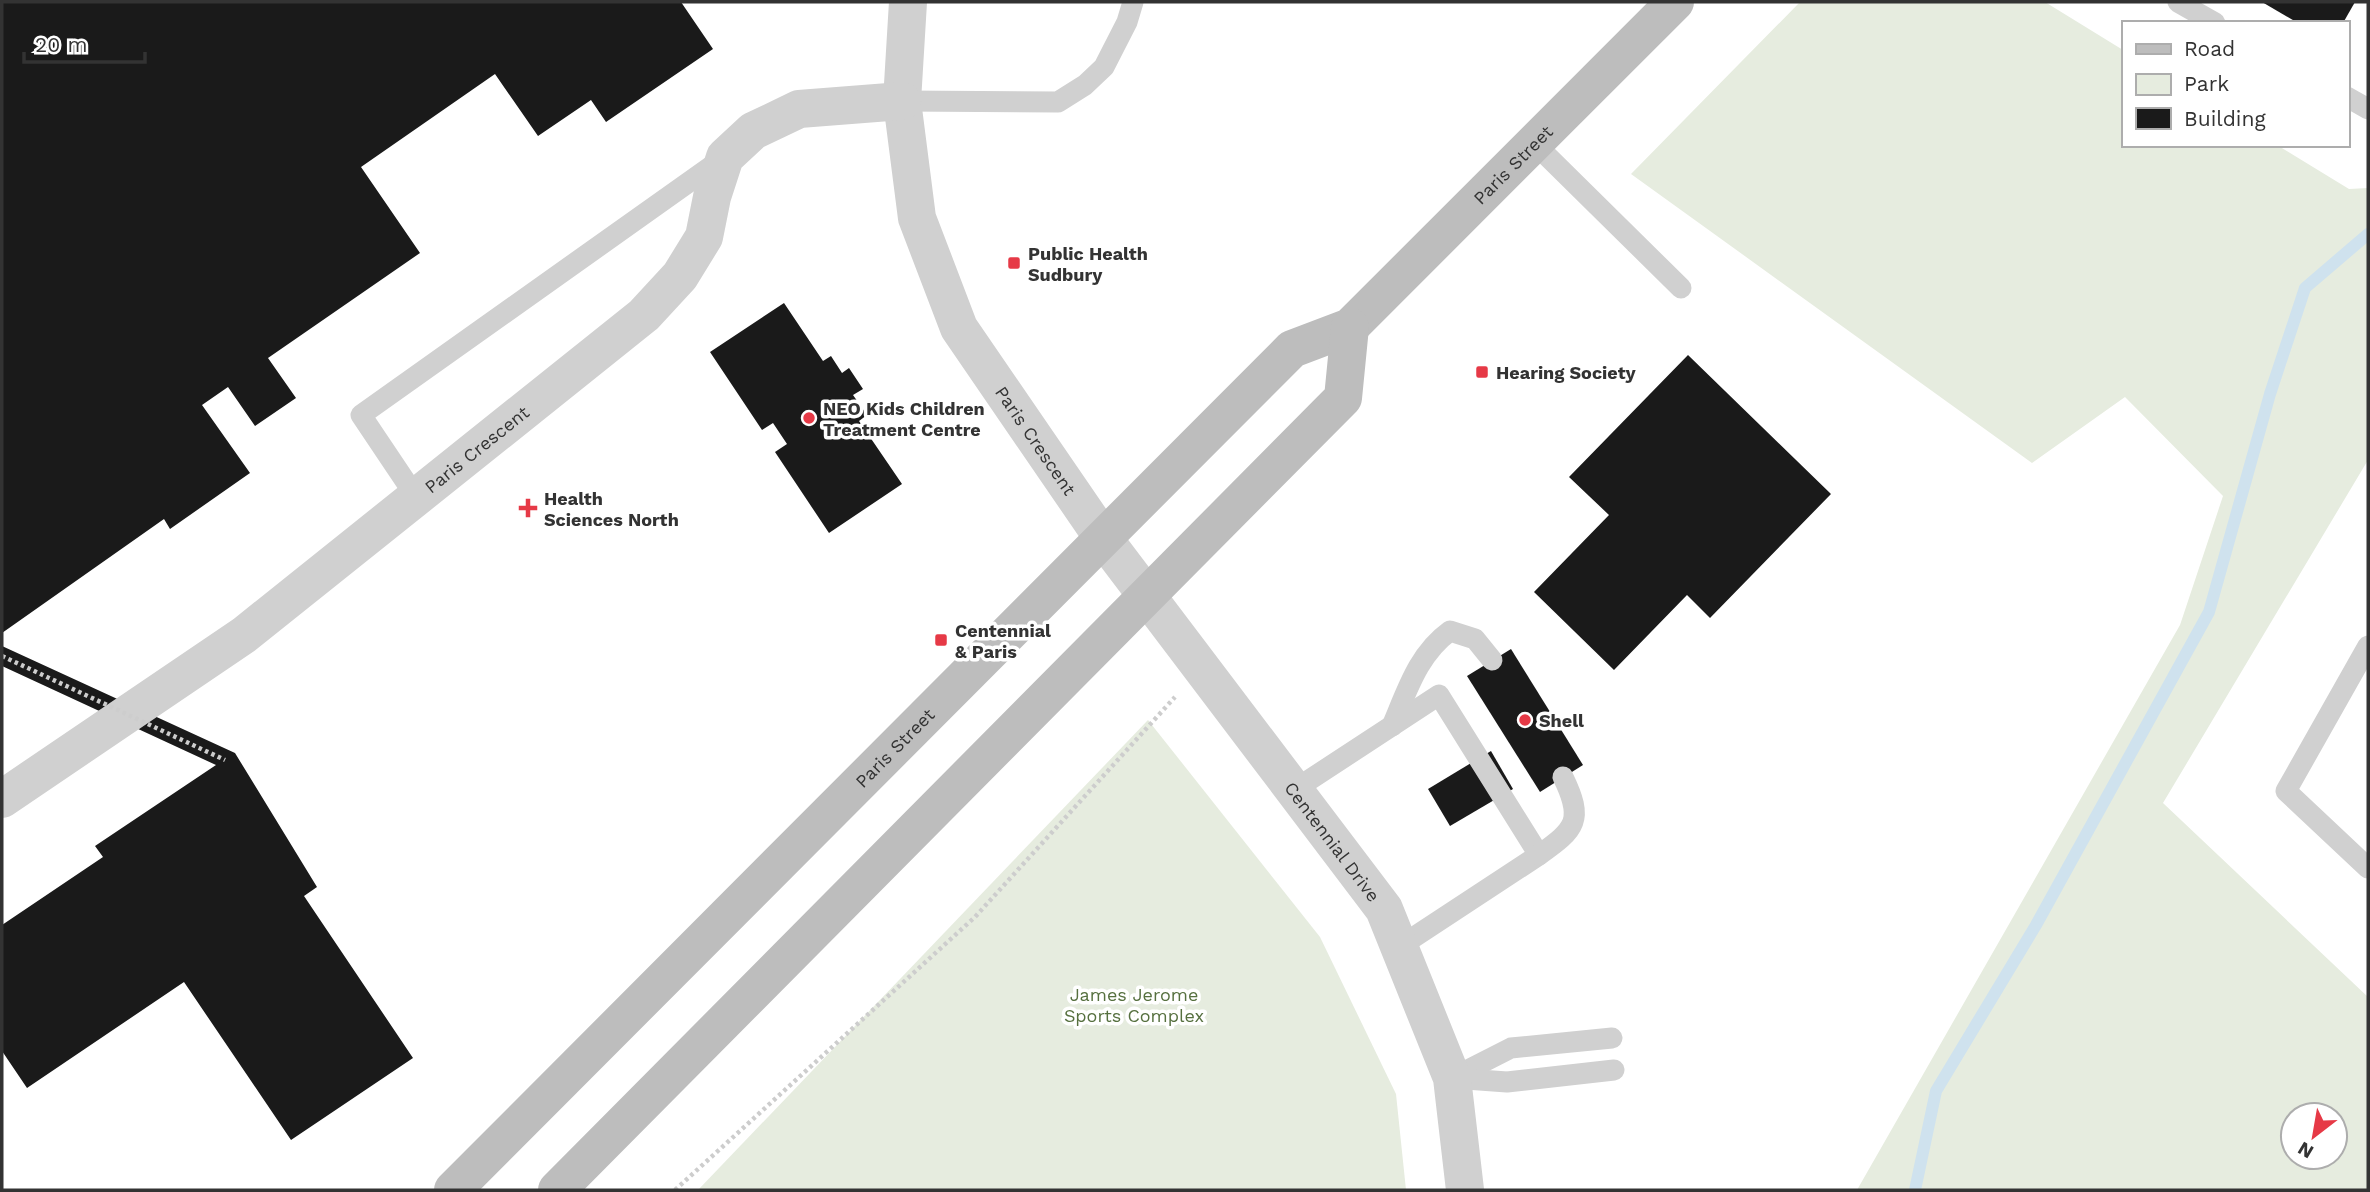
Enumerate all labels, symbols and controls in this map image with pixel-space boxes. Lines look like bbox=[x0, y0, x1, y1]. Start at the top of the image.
scale bar bbox=[24, 21, 145, 65]
legend bbox=[2122, 21, 2349, 147]
text: 20 m bbox=[35, 32, 87, 57]
text: Road bbox=[2184, 36, 2235, 61]
text: Park bbox=[2184, 71, 2229, 96]
text: Building bbox=[2184, 106, 2266, 131]
street label: Paris Street bbox=[1469, 120, 1557, 208]
place label: Public Health Sudbury bbox=[1028, 243, 1148, 285]
marker: Public Health Sudbury bbox=[1006, 255, 1022, 271]
place label: Hearing Society bbox=[1496, 362, 1637, 383]
marker: Hearing Society bbox=[1474, 364, 1490, 380]
street label: Paris Crescent bbox=[991, 382, 1081, 499]
place label: NEO Kids Children Treatment Centre bbox=[823, 398, 985, 440]
street label: Paris Crescent bbox=[420, 401, 533, 497]
marker: NEO Kids Children Treatment Centre bbox=[801, 410, 817, 426]
place label: Health Sciences North bbox=[544, 488, 679, 530]
marker: Health Sciences North bbox=[518, 498, 538, 518]
place label: Centennial & Paris bbox=[955, 620, 1051, 662]
marker: Centennial & Paris bbox=[933, 632, 949, 648]
street label: Paris Street bbox=[851, 703, 939, 791]
place label: Shell bbox=[1539, 710, 1584, 731]
marker: Shell bbox=[1517, 712, 1533, 728]
street label: Centennial Drive bbox=[1281, 777, 1385, 905]
park label: James Jerome Sports Complex bbox=[1064, 984, 1204, 1026]
north arrow bbox=[2279, 1101, 2349, 1171]
text: N bbox=[2294, 1137, 2317, 1164]

